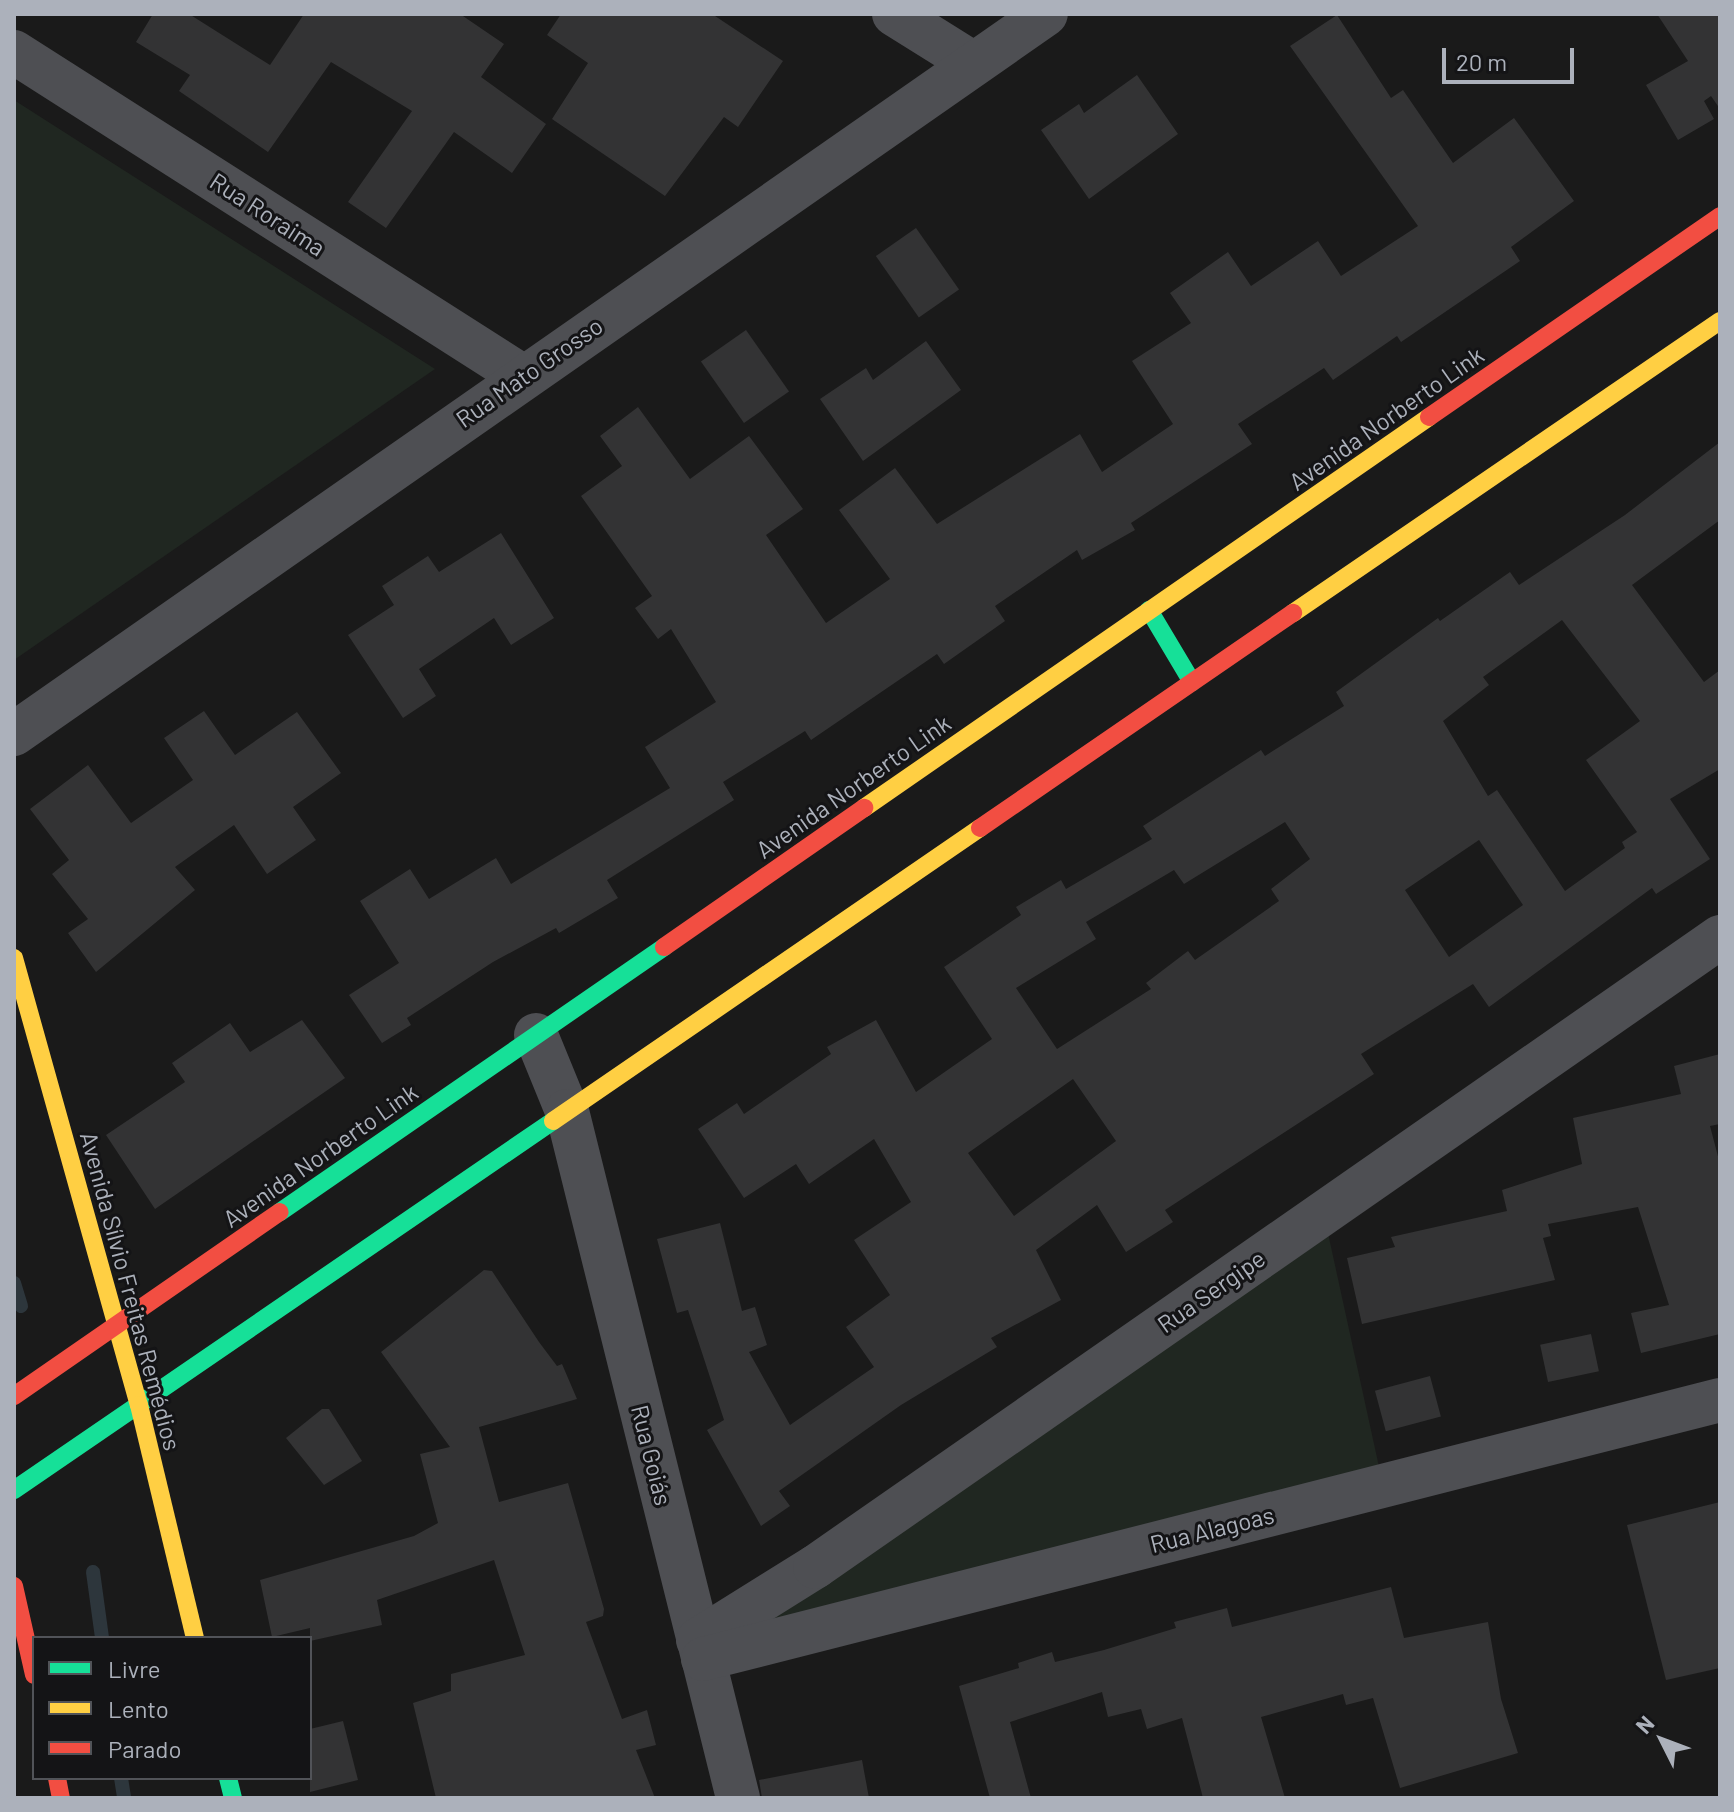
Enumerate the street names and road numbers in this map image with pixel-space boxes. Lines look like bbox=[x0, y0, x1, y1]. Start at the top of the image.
street label: Rua Roraima bbox=[205, 166, 331, 262]
street label: Rua Mato Grosso bbox=[450, 311, 608, 433]
street label: Avenida Norberto Link bbox=[1283, 340, 1489, 496]
street label: Avenida Norberto Link bbox=[750, 708, 956, 864]
street label: Avenida Norberto Link bbox=[217, 1077, 423, 1233]
street label: Avenida Sílvio Freitas Remédios bbox=[75, 1128, 187, 1454]
street label: Rua Sergipe bbox=[1152, 1243, 1270, 1339]
street label: Rua Goiás bbox=[626, 1402, 678, 1508]
street label: Rua Alagoas bbox=[1147, 1500, 1277, 1558]

